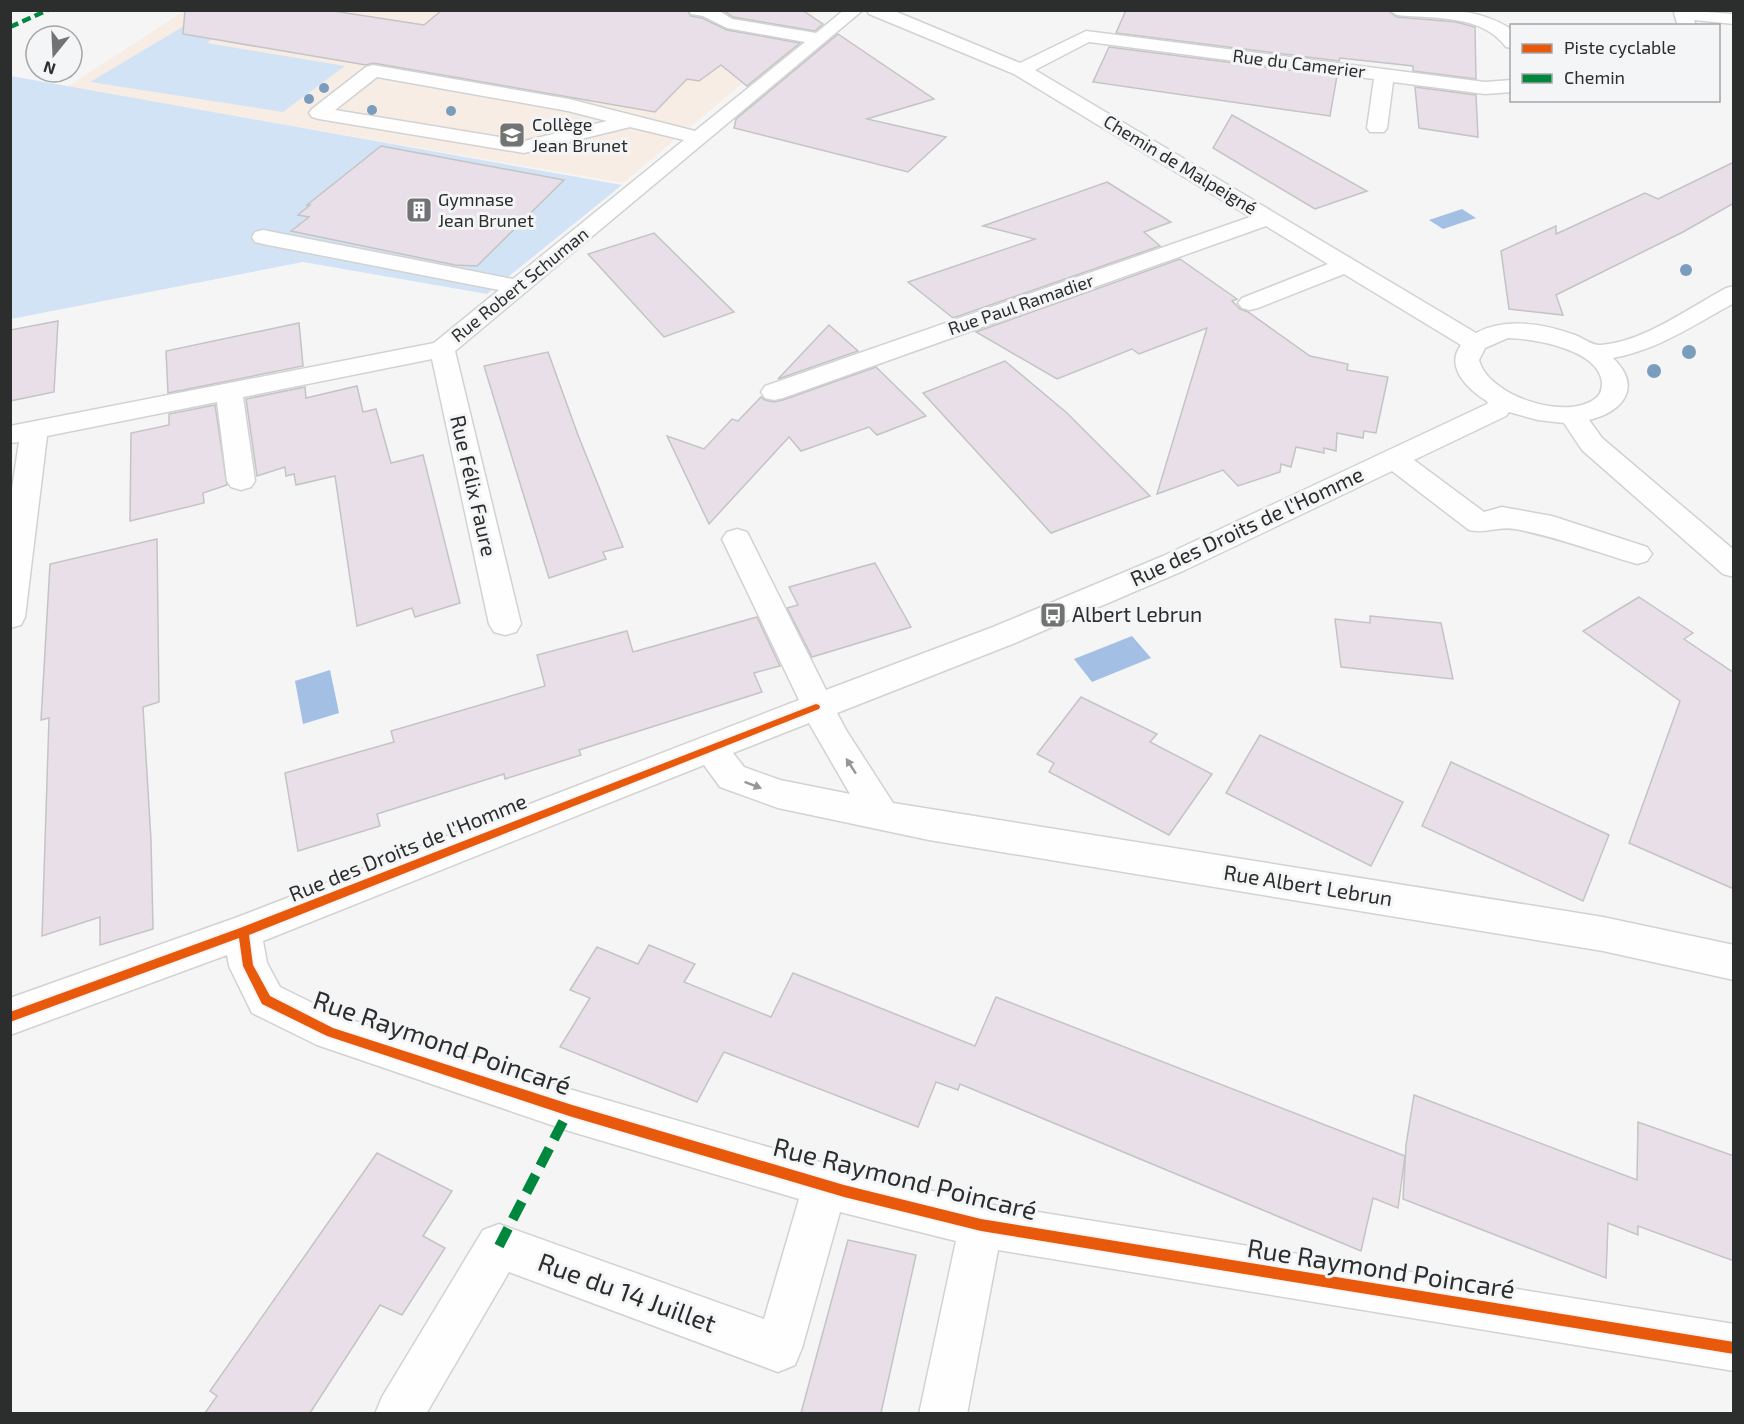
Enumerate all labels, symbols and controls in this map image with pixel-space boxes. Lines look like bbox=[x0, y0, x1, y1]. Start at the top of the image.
north arrow bbox=[24, 24, 84, 84]
legend bbox=[1510, 24, 1720, 102]
text: Piste cyclable bbox=[1564, 36, 1676, 58]
street label: Rue du Camerier bbox=[1231, 44, 1367, 82]
text: N bbox=[41, 58, 58, 80]
text: Chemin bbox=[1564, 66, 1625, 88]
street label: Chemin de Malpeigné bbox=[1100, 110, 1261, 219]
place label: Collège Jean Brunet bbox=[532, 113, 628, 156]
school or university icon: Collège Jean Brunet bbox=[497, 120, 527, 150]
place label: Gymnase Jean Brunet bbox=[438, 188, 534, 231]
building icon: Gymnase Jean Brunet bbox=[404, 195, 434, 225]
street label: Rue Robert Schuman bbox=[446, 222, 592, 346]
street label: Rue Paul Ramadier bbox=[945, 269, 1097, 339]
street label: Rue Félix Faure bbox=[446, 413, 503, 559]
street label: Rue des Droits de l'Homme bbox=[1126, 461, 1367, 591]
bus stop icon: Albert Lebrun bbox=[1038, 600, 1068, 630]
place label: Albert Lebrun bbox=[1072, 601, 1202, 626]
one-way arrow bbox=[845, 758, 856, 774]
one-way arrow bbox=[744, 780, 762, 790]
street label: Rue des Droits de l'Homme bbox=[285, 787, 530, 906]
street label: Rue Albert Lebrun bbox=[1222, 859, 1394, 910]
street label: Rue Raymond Poincaré bbox=[309, 983, 575, 1100]
street label: Rue Raymond Poincaré bbox=[770, 1130, 1040, 1225]
street label: Rue Raymond Poincaré bbox=[1245, 1231, 1517, 1304]
street label: Rue du 14 Juillet bbox=[534, 1245, 721, 1338]

